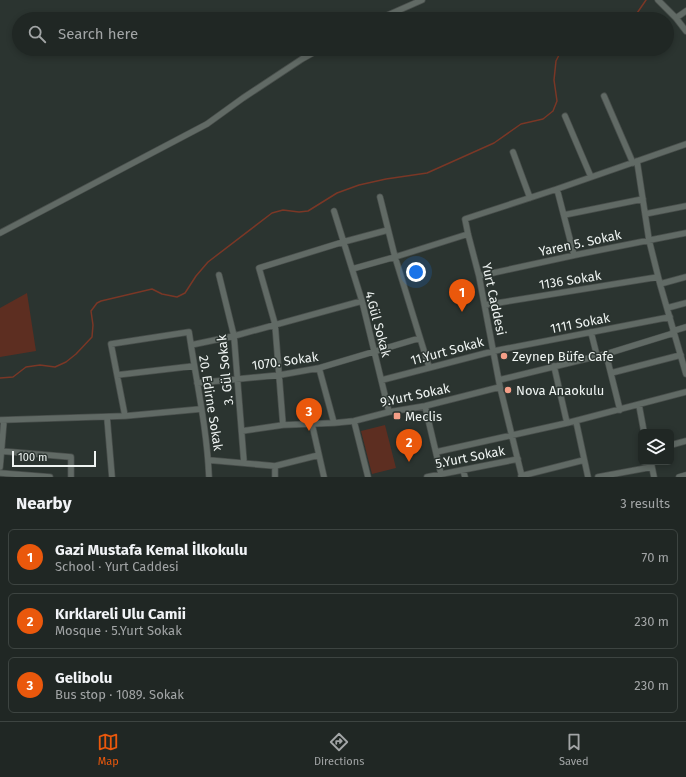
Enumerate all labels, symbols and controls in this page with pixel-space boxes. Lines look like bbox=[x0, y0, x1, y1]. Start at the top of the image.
search box bbox=[12, 12, 674, 56]
icon: search bbox=[26, 23, 48, 45]
text: Search here bbox=[58, 25, 138, 43]
street label: Yaren 5. Sokak bbox=[537, 227, 623, 259]
street label: Yurt Caddesi bbox=[479, 261, 509, 337]
your location bbox=[406, 262, 426, 282]
street label: 1136 Sokak bbox=[538, 268, 603, 292]
pin: 1 bbox=[449, 279, 475, 312]
street label: 4.Gül Sokak bbox=[362, 289, 394, 359]
street label: 1111 Sokak bbox=[549, 310, 611, 336]
street label: 3. Gül Sokak bbox=[214, 334, 236, 406]
street label: 11.Yurt Sokak bbox=[409, 334, 486, 368]
street label: 1070. Sokak bbox=[251, 349, 320, 373]
place label: Zeynep Büfe Cafe bbox=[512, 349, 614, 364]
marker: Zeynep Büfe Cafe bbox=[499, 351, 509, 361]
street label: 20. Edirne Sokak bbox=[196, 354, 226, 452]
street label: 9.Yurt Sokak bbox=[379, 380, 452, 410]
place label: Nova Anaokulu bbox=[516, 383, 604, 398]
marker: Nova Anaokulu bbox=[503, 385, 513, 395]
pin: 3 bbox=[296, 398, 322, 431]
place label: Meclis bbox=[405, 409, 442, 424]
marker: Meclis bbox=[392, 411, 402, 421]
pin: 2 bbox=[396, 429, 422, 462]
map controls bbox=[638, 429, 674, 465]
button: layers bbox=[638, 429, 674, 465]
street label: 5.Yurt Sokak bbox=[434, 443, 506, 471]
scale bar bbox=[12, 449, 96, 468]
text: 100 m bbox=[18, 451, 47, 464]
text: Nearby bbox=[16, 493, 71, 514]
text: 3 results bbox=[620, 496, 670, 511]
text: Gazi Mustafa Kemal İlkokulu bbox=[55, 541, 247, 559]
text: 1 bbox=[27, 550, 33, 565]
text: 70 m bbox=[642, 550, 669, 565]
text: School · Yurt Caddesi bbox=[55, 559, 179, 574]
text: Kırklareli Ulu Camii bbox=[55, 605, 186, 623]
text: 2 bbox=[27, 614, 33, 629]
text: 230 m bbox=[634, 614, 669, 629]
text: Mosque · 5.Yurt Sokak bbox=[55, 623, 182, 638]
text: Gelibolu bbox=[55, 669, 112, 687]
text: 3 bbox=[27, 678, 33, 693]
text: 230 m bbox=[634, 678, 669, 693]
text: Bus stop · 1089. Sokak bbox=[55, 687, 184, 702]
tab: Map bbox=[97, 731, 119, 768]
tab: Directions bbox=[314, 731, 364, 768]
tab: Saved bbox=[559, 731, 589, 768]

